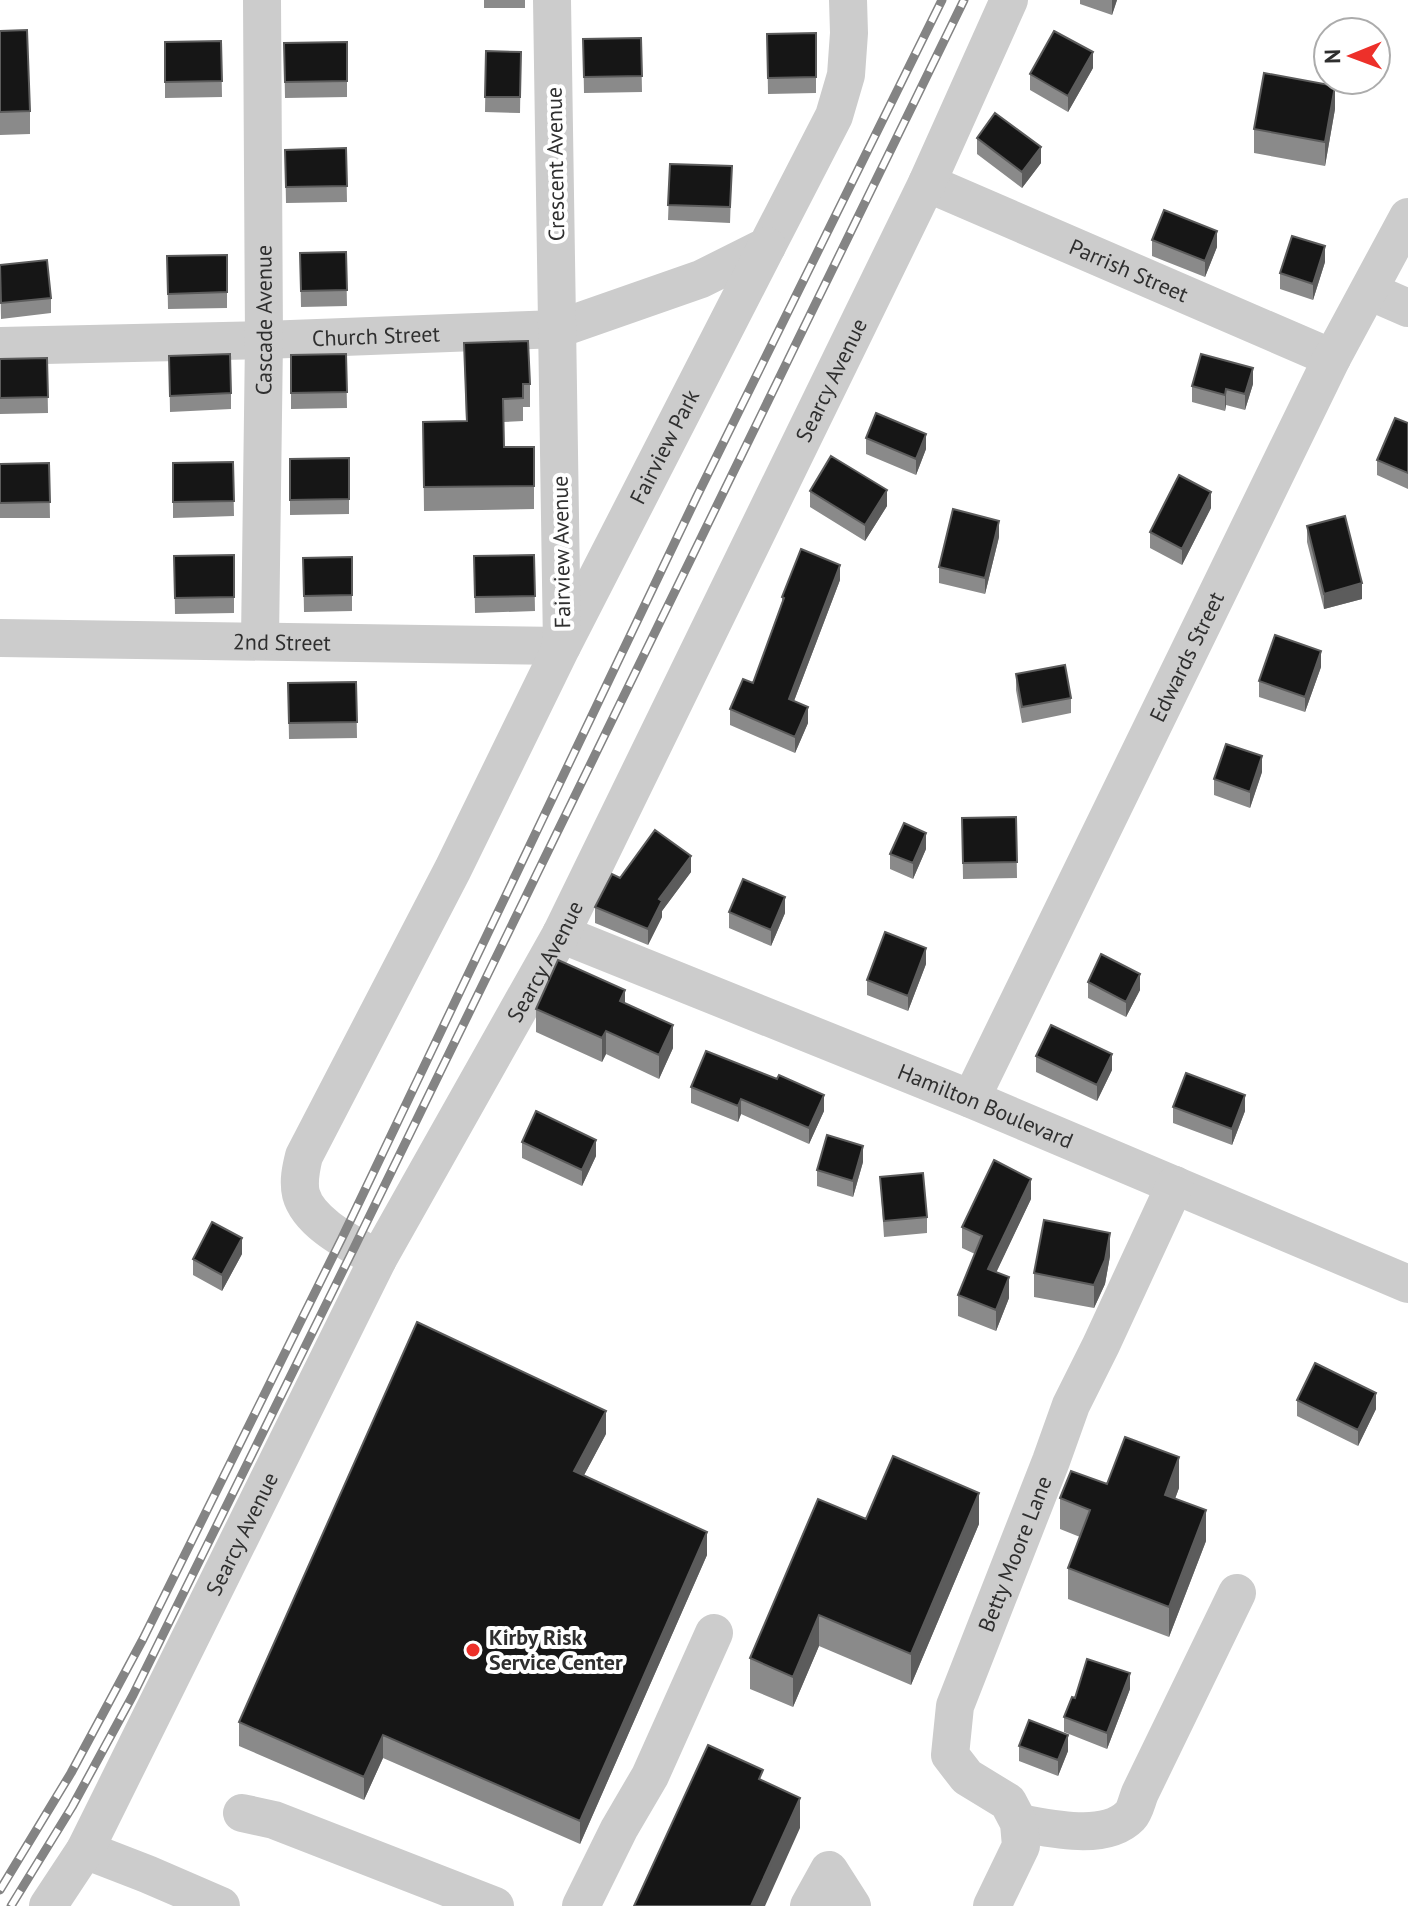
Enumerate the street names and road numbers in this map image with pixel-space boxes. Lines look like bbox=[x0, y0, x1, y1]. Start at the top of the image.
street label: Crescent Avenue bbox=[540, 87, 570, 241]
street label: Parrish Street bbox=[1065, 232, 1193, 308]
street label: Cascade Avenue bbox=[249, 245, 278, 395]
street label: Searcy Avenue bbox=[789, 314, 873, 447]
street label: Church Street bbox=[311, 319, 441, 352]
street label: Fairview Park bbox=[623, 384, 705, 509]
street label: Fairview Avenue bbox=[546, 475, 576, 629]
street label: Edwards Street bbox=[1143, 587, 1230, 726]
street label: 2nd Street bbox=[233, 627, 332, 657]
street label: Searcy Avenue bbox=[500, 896, 589, 1027]
street label: Hamilton Boulevard bbox=[894, 1057, 1078, 1155]
street label: Searcy Avenue bbox=[199, 1467, 284, 1600]
street label: Betty Moore Lane bbox=[972, 1472, 1058, 1636]

